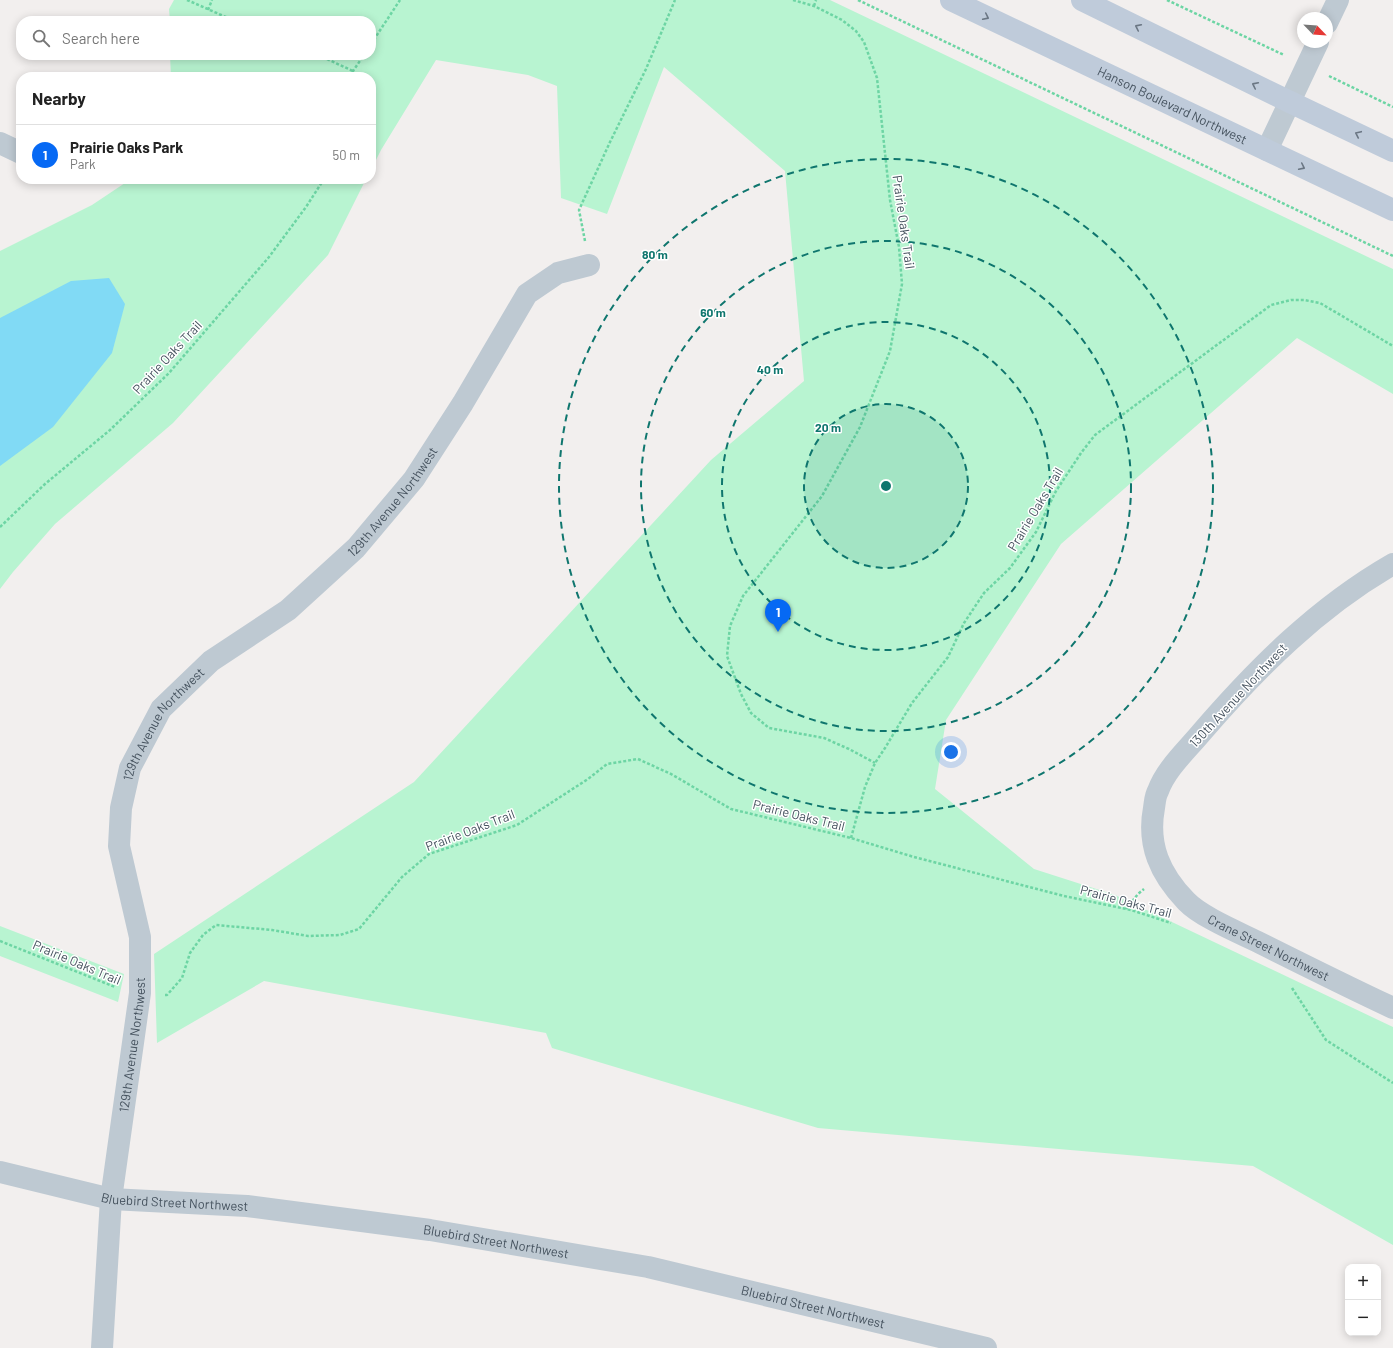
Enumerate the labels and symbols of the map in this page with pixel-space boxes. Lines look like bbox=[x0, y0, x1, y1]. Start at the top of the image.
one-way arrow bbox=[982, 12, 989, 20]
north arrow bbox=[1297, 12, 1333, 48]
one-way arrow bbox=[1135, 24, 1142, 32]
street label: Hanson Boulevard Northwest bbox=[1095, 63, 1250, 147]
one-way arrow bbox=[1251, 82, 1259, 89]
one-way arrow bbox=[1354, 131, 1362, 139]
one-way arrow bbox=[1298, 162, 1305, 170]
street label: Prairie Oaks Trail bbox=[890, 174, 918, 270]
text: 80 m bbox=[642, 247, 668, 261]
text: 60 m bbox=[700, 305, 726, 319]
street label: Prairie Oaks Trail bbox=[129, 317, 205, 397]
text: 40 m bbox=[757, 362, 783, 376]
text: 20 m bbox=[815, 420, 841, 434]
street label: 129th Avenue Northwest bbox=[344, 444, 441, 560]
street label: Prairie Oaks Trail bbox=[1004, 464, 1066, 554]
centre of rings bbox=[879, 479, 893, 493]
pin: 1 bbox=[765, 599, 791, 632]
street label: 130th Avenue Northwest bbox=[1186, 640, 1290, 750]
street label: 129th Avenue Northwest bbox=[119, 664, 207, 782]
your location bbox=[941, 742, 961, 762]
street label: Prairie Oaks Trail bbox=[751, 796, 847, 834]
street label: Prairie Oaks Trail bbox=[423, 806, 517, 854]
street label: Prairie Oaks Trail bbox=[1078, 881, 1174, 921]
street label: Crane Street Northwest bbox=[1205, 911, 1332, 984]
street label: Prairie Oaks Trail bbox=[30, 936, 124, 988]
street label: 129th Avenue Northwest bbox=[115, 977, 148, 1113]
street label: Bluebird Street Northwest bbox=[99, 1189, 249, 1214]
street label: Bluebird Street Northwest bbox=[422, 1221, 570, 1261]
street label: Bluebird Street Northwest bbox=[740, 1282, 887, 1332]

